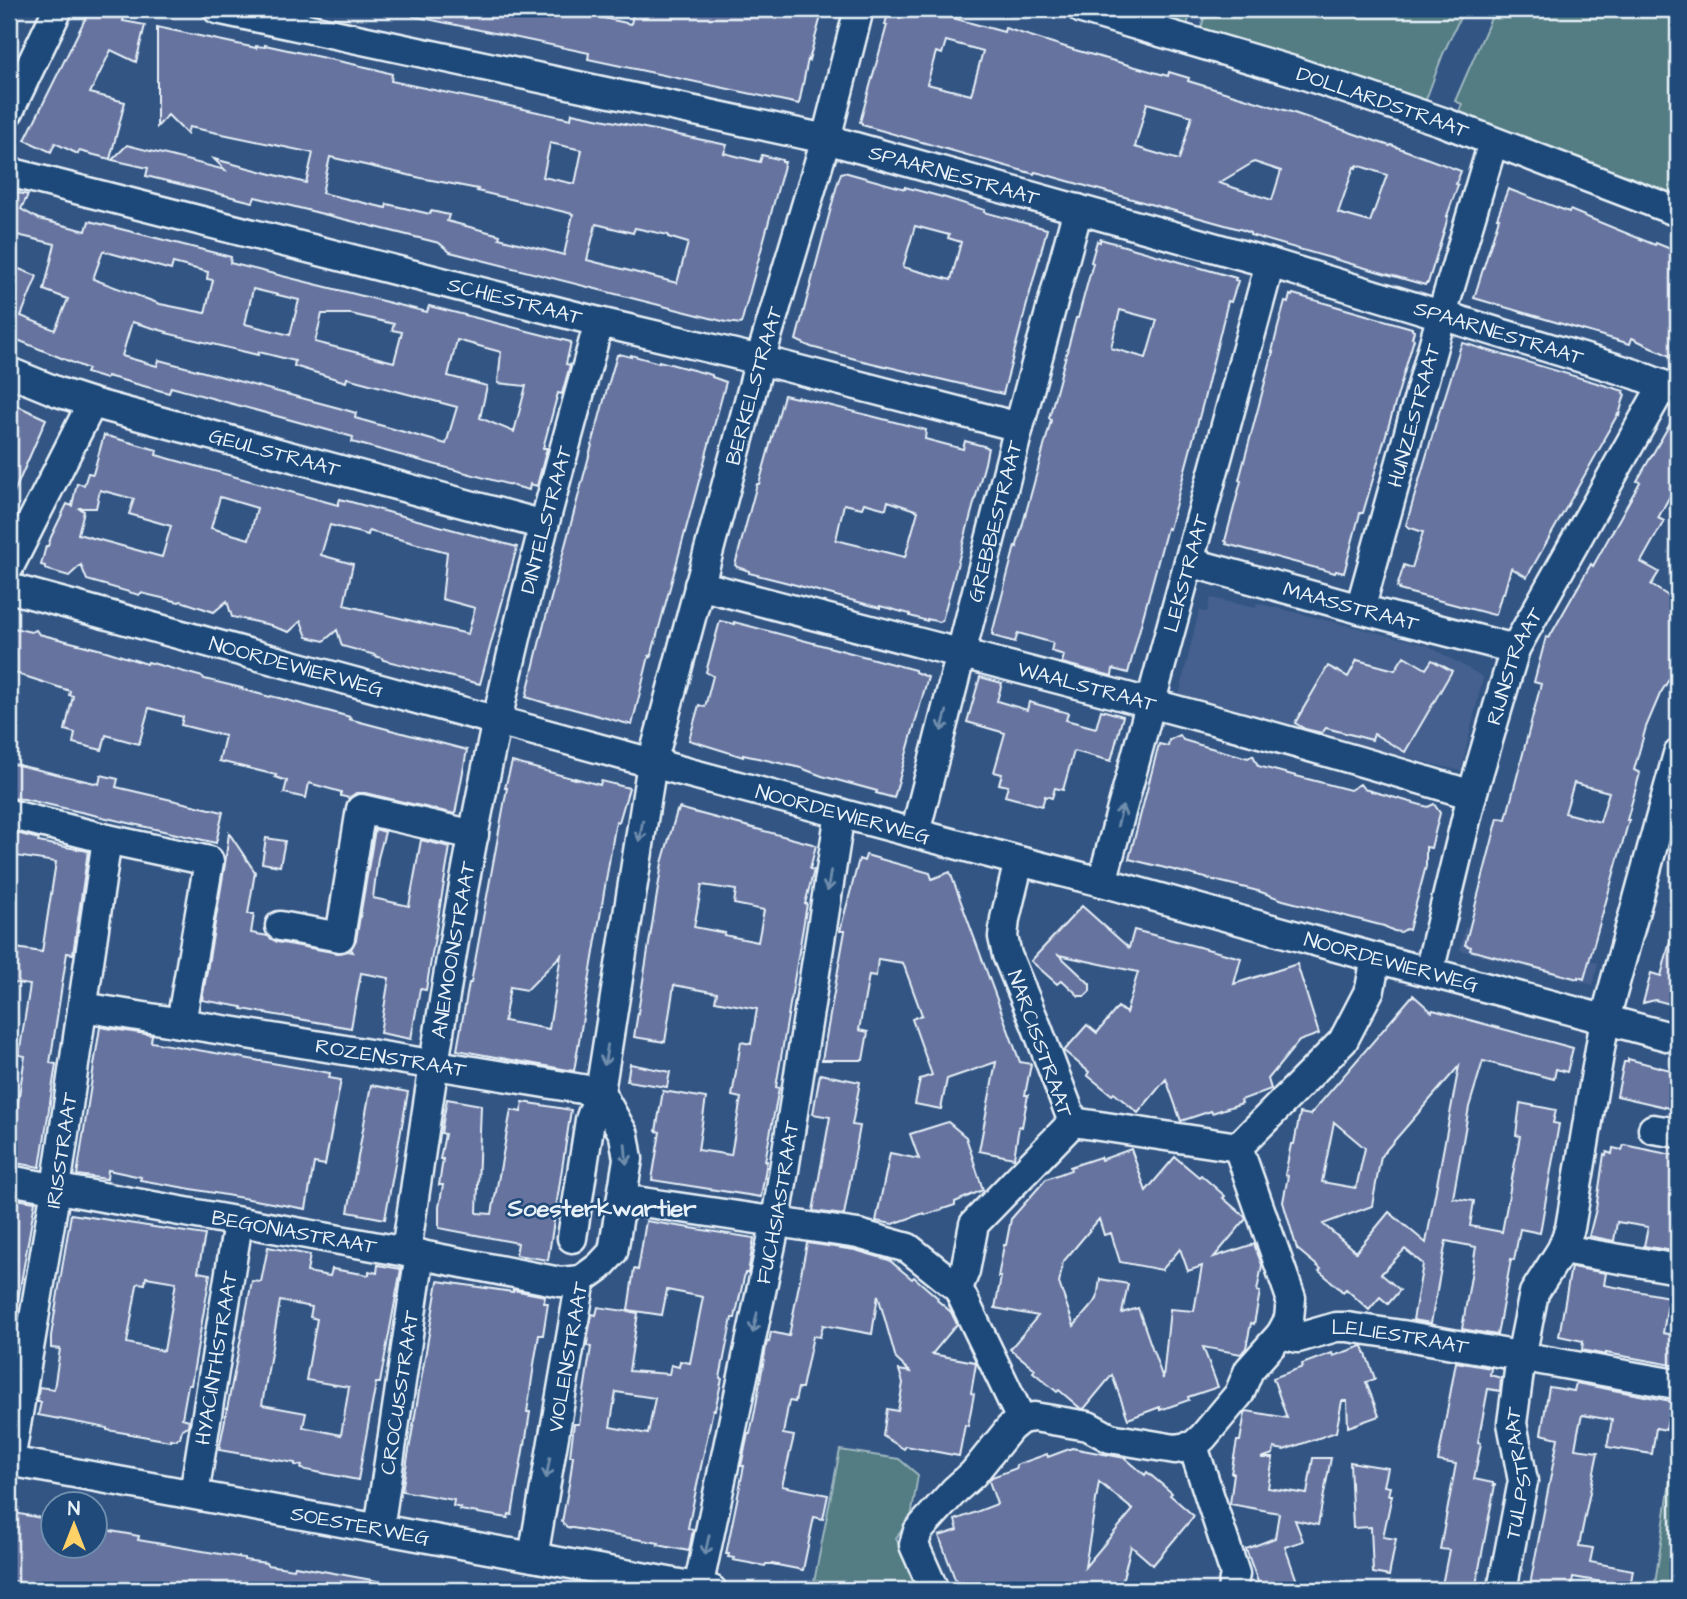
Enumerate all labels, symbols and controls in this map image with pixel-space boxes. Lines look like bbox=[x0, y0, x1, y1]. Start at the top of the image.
street label: DOLLARDSTRAAT bbox=[1293, 59, 1474, 145]
street label: SPAARNESTRAAT bbox=[866, 137, 1044, 213]
street label: SCHIESTRAAT bbox=[444, 270, 586, 332]
street label: SPAARNESTRAAT bbox=[1411, 293, 1588, 372]
street label: BERKELSTRAAT bbox=[718, 302, 790, 468]
street label: HUNZESTRAAT bbox=[1380, 339, 1448, 491]
street label: GEULSTRAAT bbox=[206, 421, 345, 484]
street label: GREBBESTRAAT bbox=[960, 436, 1030, 605]
street label: DINTELSTRAAT bbox=[513, 442, 579, 597]
street label: LEKSTRAAT bbox=[1156, 510, 1216, 635]
street label: MAASSTRAAT bbox=[1280, 574, 1423, 638]
street label: RIJNSTRAAT bbox=[1479, 601, 1550, 728]
street label: NOORDEWIERWEG bbox=[206, 629, 387, 704]
street label: WAALSTRAAT bbox=[1014, 654, 1161, 719]
one-way arrow bbox=[937, 709, 950, 732]
street label: NOORDEWIERWEG bbox=[752, 777, 934, 851]
one-way arrow bbox=[1114, 805, 1127, 828]
one-way arrow bbox=[634, 819, 647, 841]
street label: ANEMOONSTRAAT bbox=[424, 858, 483, 1040]
one-way arrow bbox=[822, 869, 835, 892]
street label: NOORDEWIERWEG bbox=[1301, 924, 1482, 999]
street label: NARCISSTRAAT bbox=[1000, 966, 1080, 1122]
street label: ROZENSTRAAT bbox=[313, 1031, 469, 1084]
one-way arrow bbox=[599, 1043, 612, 1066]
street label: IRISSTRAAT bbox=[38, 1090, 84, 1210]
street label: FUCHSIASTRAAT bbox=[749, 1117, 806, 1287]
one-way arrow bbox=[620, 1142, 633, 1165]
district label: Soesterkwartier bbox=[506, 1192, 697, 1226]
street label: BEGONIASTRAAT bbox=[209, 1203, 380, 1261]
street label: HYACINTHSTRAAT bbox=[188, 1268, 245, 1447]
street label: VIOLENSTRAAT bbox=[540, 1279, 595, 1434]
street label: CROCUSSTRAAT bbox=[373, 1308, 426, 1477]
one-way arrow bbox=[747, 1311, 761, 1334]
street label: LELIESTRAAT bbox=[1332, 1313, 1472, 1361]
street label: TULPSTRAAT bbox=[1497, 1404, 1538, 1542]
one-way arrow bbox=[541, 1456, 555, 1479]
north arrow bbox=[38, 1490, 108, 1560]
text: N bbox=[68, 1496, 80, 1523]
street label: SOESTERWEG bbox=[288, 1498, 432, 1552]
one-way arrow bbox=[700, 1533, 714, 1556]

